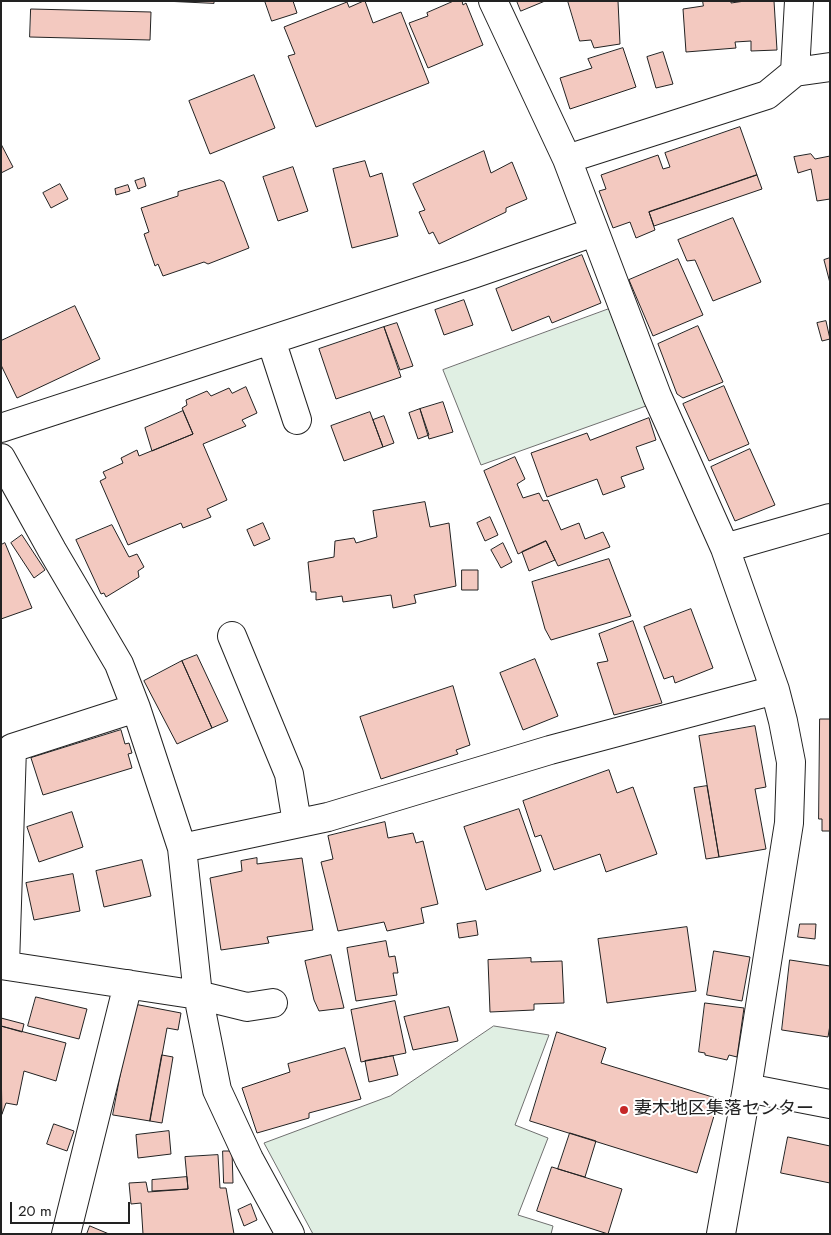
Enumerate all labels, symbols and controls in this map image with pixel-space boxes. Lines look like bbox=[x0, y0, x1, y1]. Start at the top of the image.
place label: 妻木地区集落センター bbox=[634, 1099, 814, 1121]
marker: 妻木地区集落センター bbox=[618, 1104, 630, 1116]
scale bar bbox=[12, 1192, 132, 1224]
text: 20 m bbox=[18, 1200, 52, 1222]

